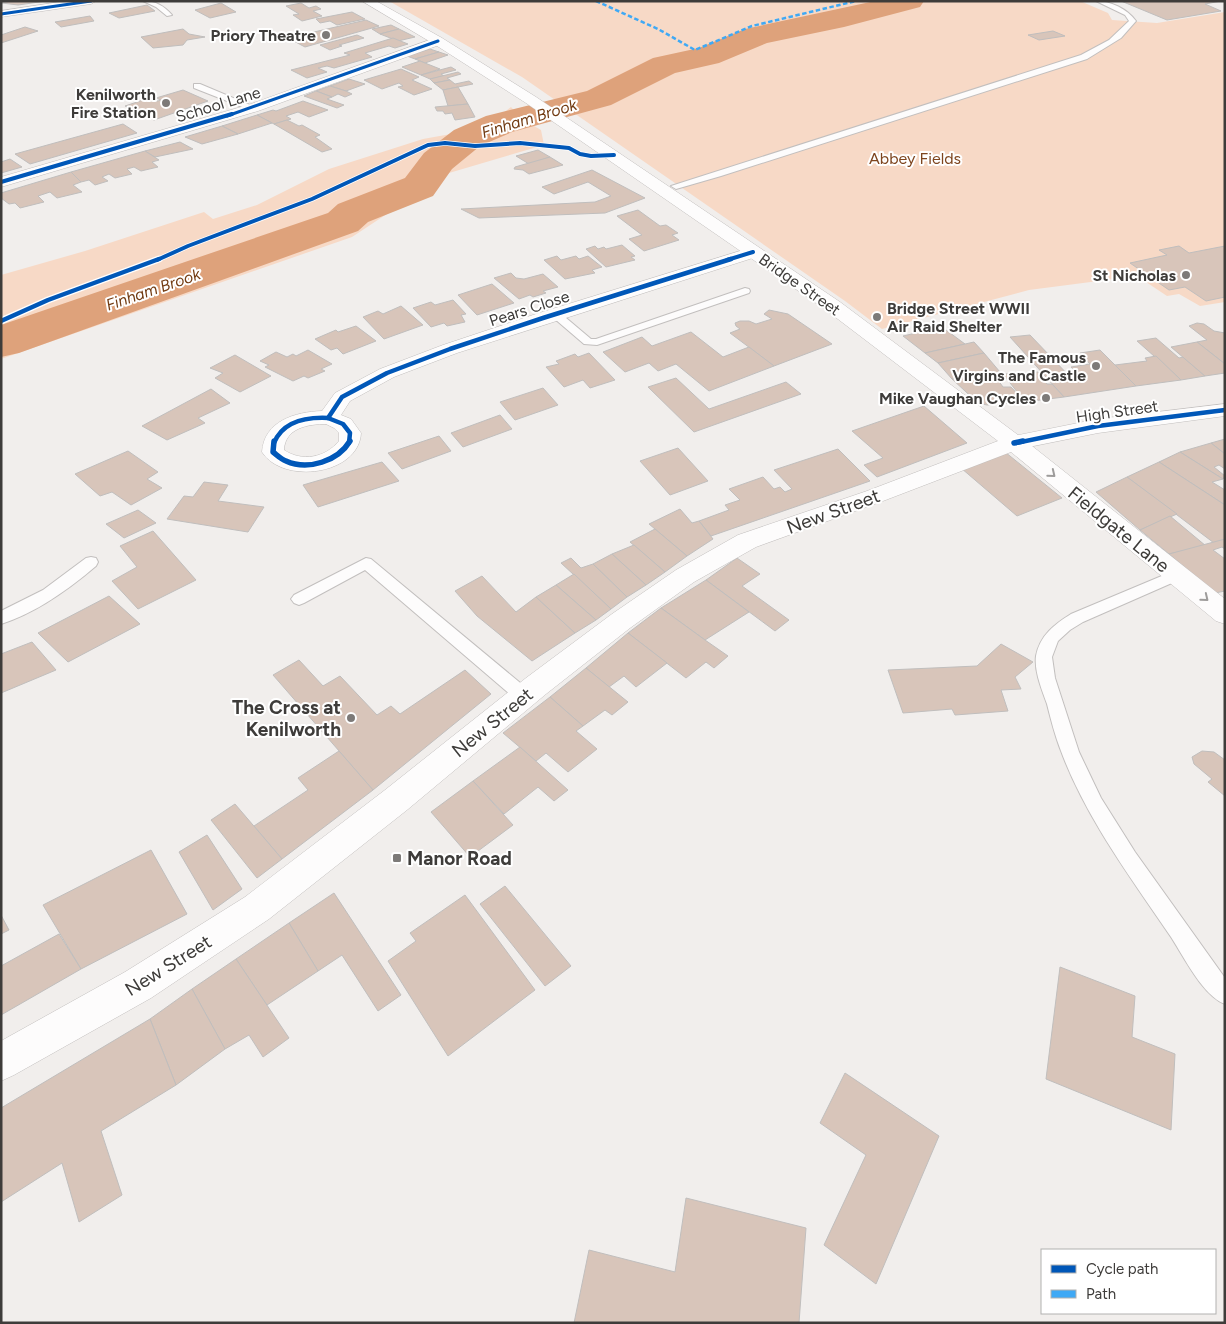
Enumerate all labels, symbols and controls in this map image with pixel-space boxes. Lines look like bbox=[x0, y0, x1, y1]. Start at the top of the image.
place label: Priory Theatre bbox=[211, 26, 316, 45]
marker: Priory Theatre bbox=[320, 29, 332, 41]
street label: School Lane bbox=[173, 83, 263, 126]
place label: Kenilworth Fire Station bbox=[71, 85, 156, 122]
water label: Finham Brook bbox=[479, 95, 580, 142]
marker: Kenilworth Fire Station bbox=[160, 97, 172, 109]
park label: Abbey Fields bbox=[869, 149, 961, 168]
street label: Bridge Street bbox=[755, 249, 844, 319]
water label: Finham Brook bbox=[103, 264, 204, 315]
place label: St Nicholas bbox=[1092, 266, 1177, 285]
marker: St Nicholas bbox=[1180, 269, 1192, 281]
street label: Pears Close bbox=[487, 286, 572, 330]
place label: Bridge Street WWII Air Raid Shelter bbox=[887, 299, 1030, 336]
marker: Bridge Street WWII Air Raid Shelter bbox=[871, 311, 883, 323]
place label: The Famous Virgins and Castle bbox=[952, 348, 1087, 385]
marker: The Famous Virgins and Castle bbox=[1090, 360, 1102, 372]
place label: Mike Vaughan Cycles bbox=[879, 389, 1037, 408]
marker: Mike Vaughan Cycles bbox=[1040, 392, 1052, 404]
street label: High Street bbox=[1075, 396, 1159, 427]
one-way arrow bbox=[1046, 468, 1055, 476]
street label: Fieldgate Lane bbox=[1063, 481, 1174, 577]
street label: New Street bbox=[783, 484, 883, 539]
one-way arrow bbox=[1199, 593, 1208, 601]
street label: New Street bbox=[447, 683, 537, 762]
place label: The Cross at Kenilworth bbox=[232, 696, 341, 741]
marker: The Cross at Kenilworth bbox=[345, 712, 357, 724]
place label: Manor Road bbox=[407, 847, 512, 870]
marker: Manor Road bbox=[391, 852, 403, 864]
street label: New Street bbox=[121, 930, 216, 1001]
legend bbox=[1041, 1249, 1216, 1314]
text: Cycle path bbox=[1086, 1260, 1158, 1278]
text: Path bbox=[1086, 1285, 1116, 1303]

